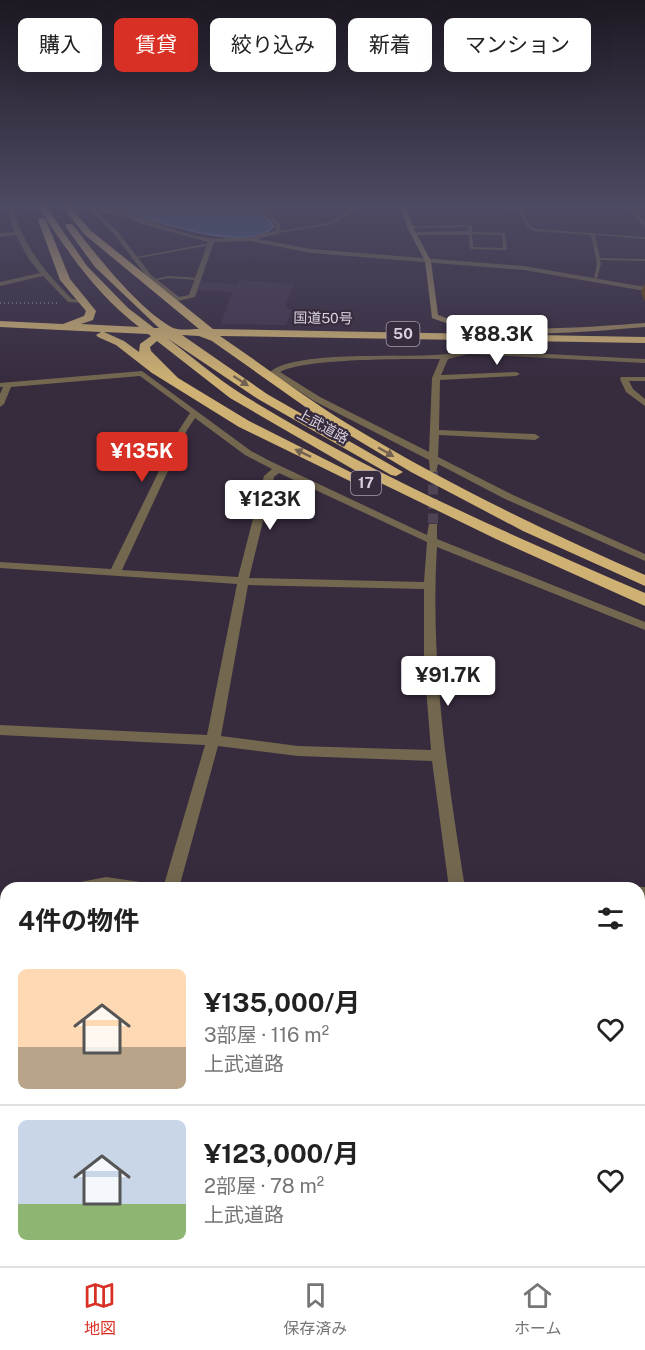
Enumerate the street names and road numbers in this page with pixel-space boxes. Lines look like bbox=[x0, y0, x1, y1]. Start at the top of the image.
street label: 国道50号 bbox=[293, 309, 353, 327]
road number: 50 bbox=[386, 322, 420, 346]
street label: 上武道路 bbox=[295, 405, 351, 447]
road number: 17 bbox=[351, 471, 381, 495]

